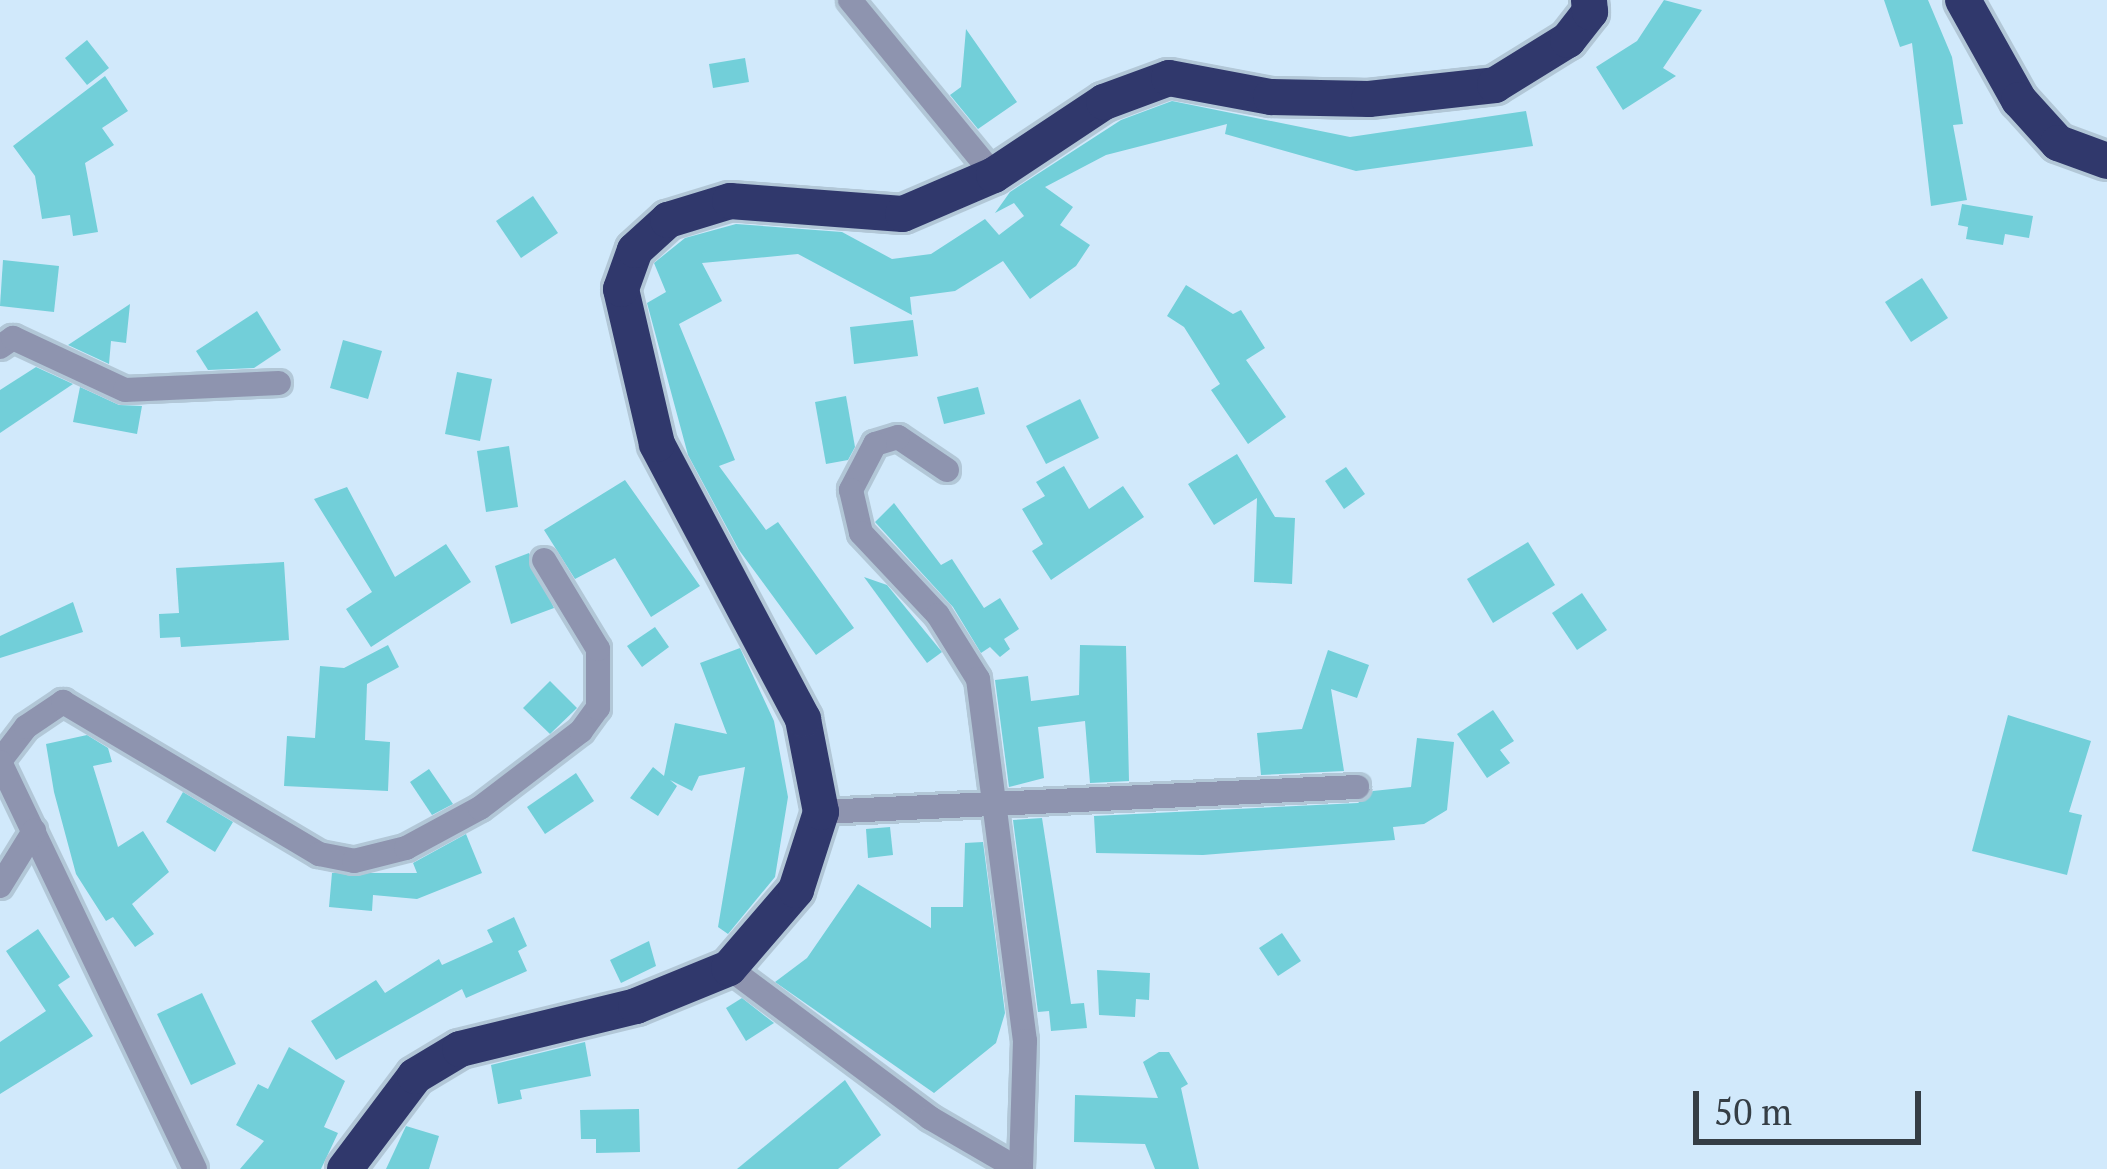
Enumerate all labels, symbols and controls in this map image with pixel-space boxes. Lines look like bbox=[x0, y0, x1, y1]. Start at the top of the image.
scale bar bbox=[1699, 1067, 1927, 1141]
text: 50 m bbox=[1714, 1088, 1792, 1135]

